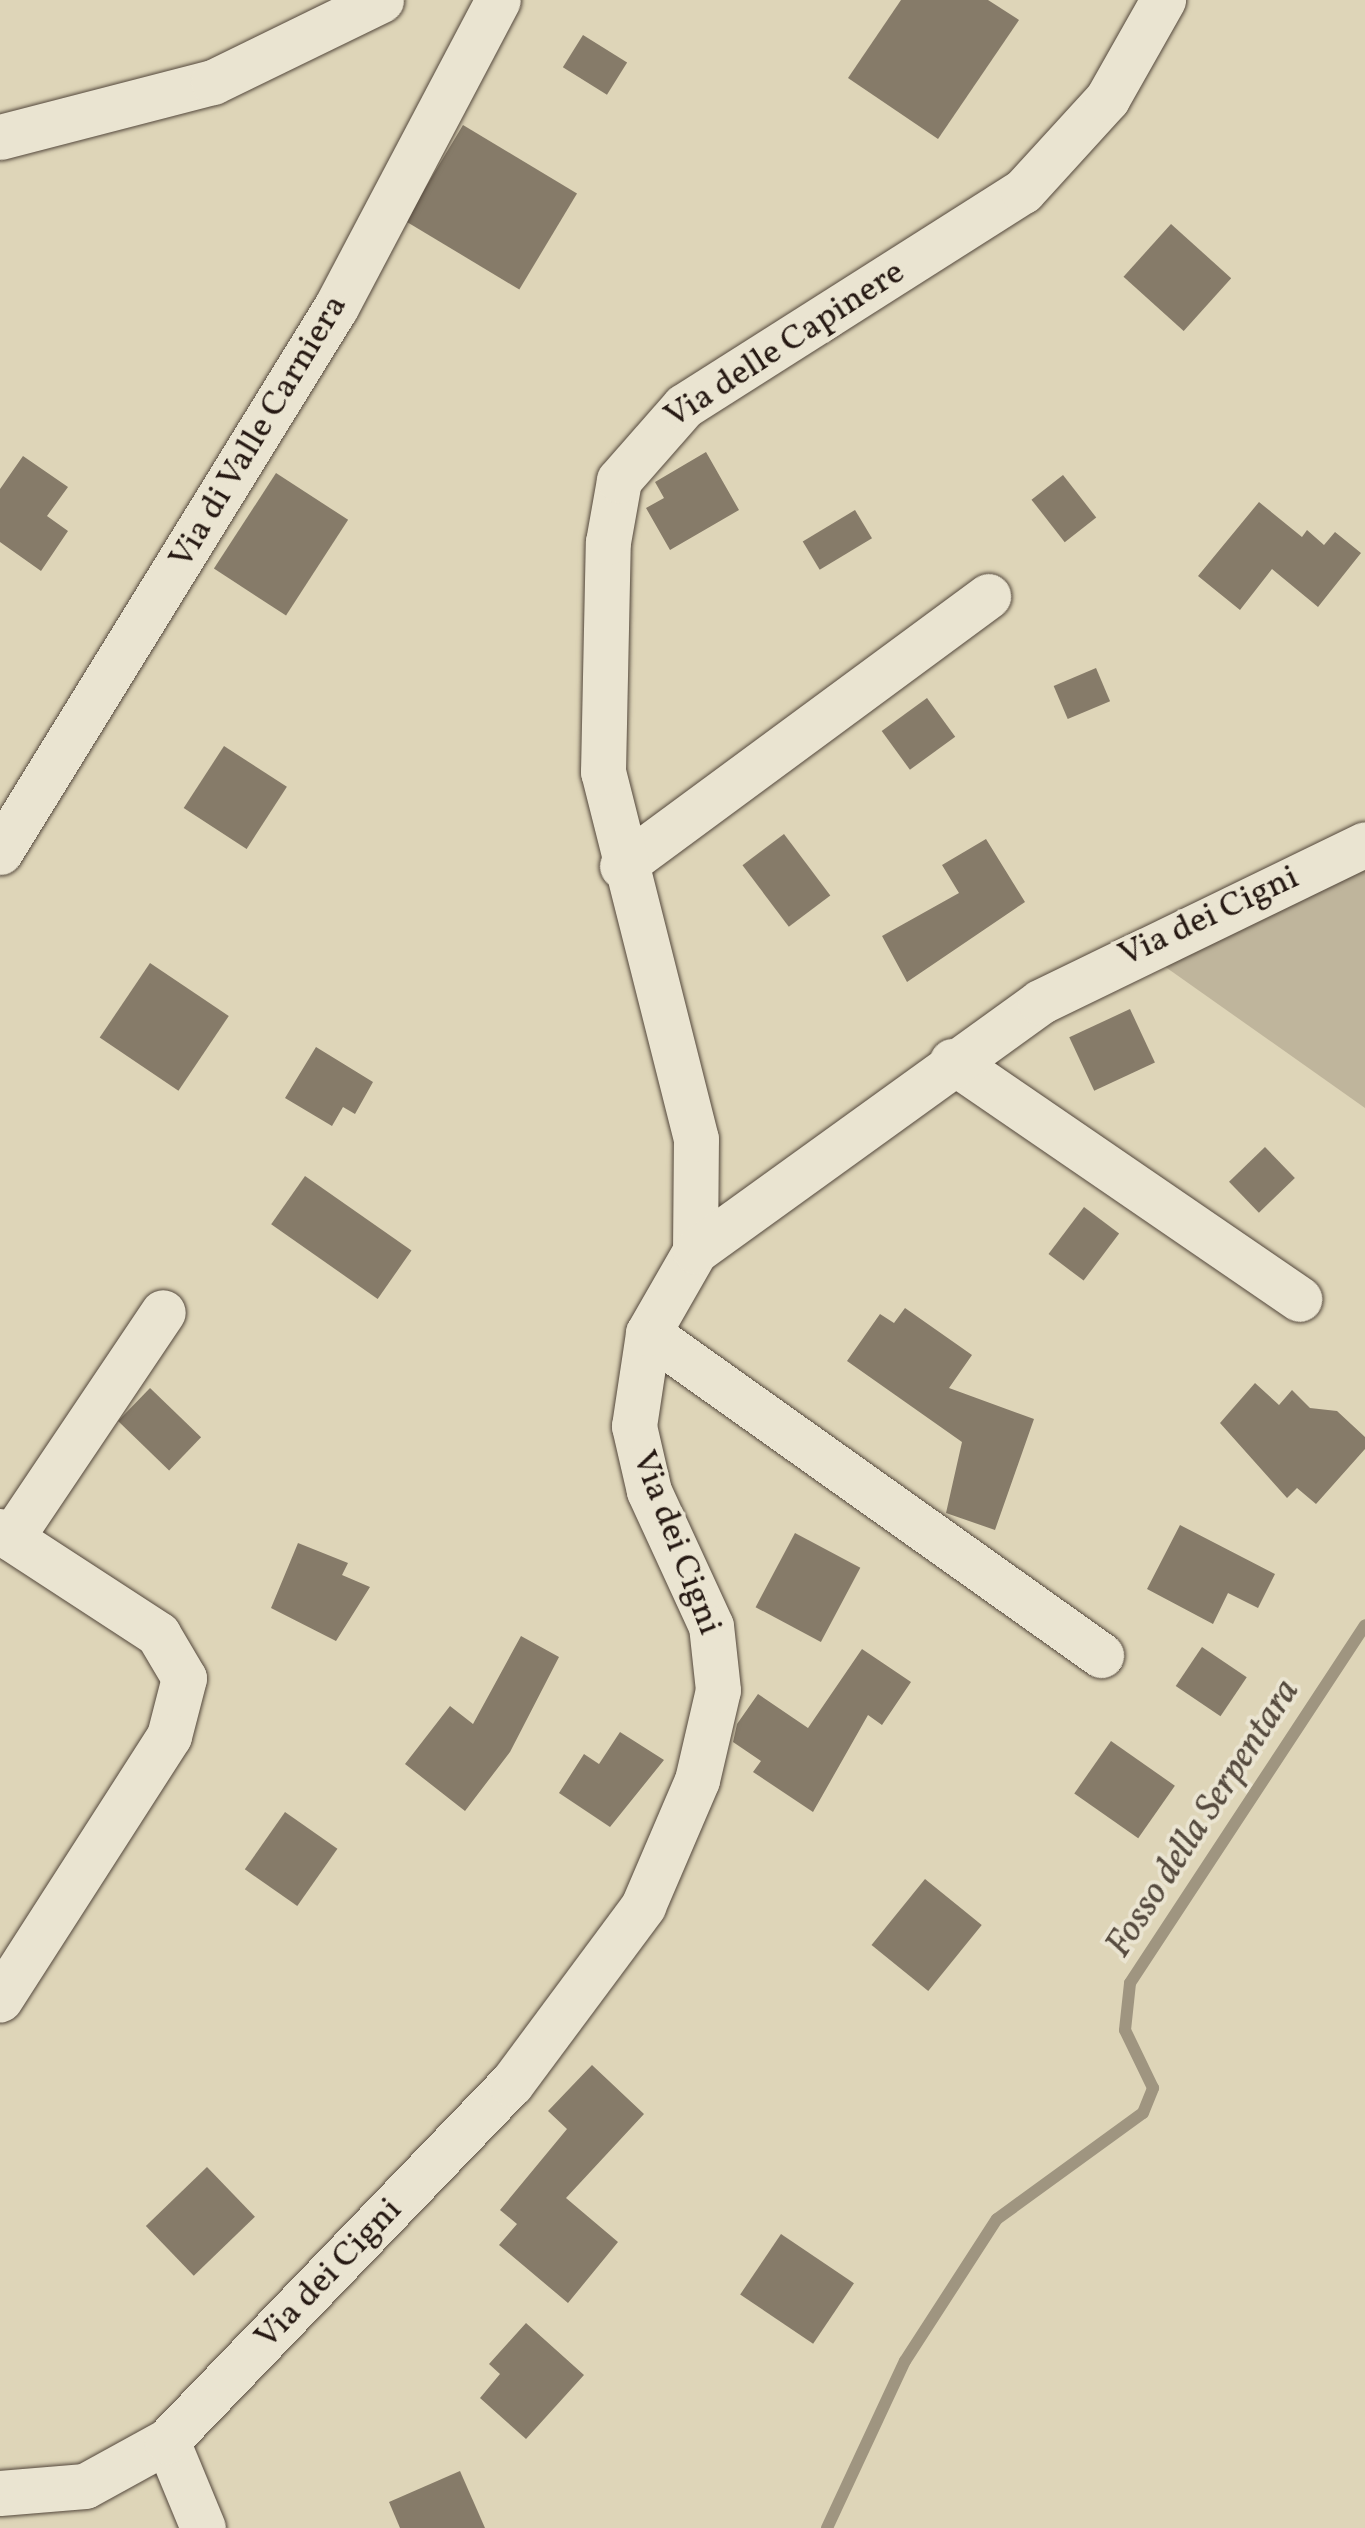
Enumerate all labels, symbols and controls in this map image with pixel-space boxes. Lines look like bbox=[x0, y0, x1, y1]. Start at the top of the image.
street label: Via delle Capinere bbox=[657, 252, 913, 438]
street label: Via di Valle Carniera bbox=[161, 287, 357, 577]
street label: Via dei Cigni bbox=[1112, 857, 1306, 977]
street label: Via dei Cigni bbox=[622, 1445, 730, 1641]
water label: Fosso della Serpentara bbox=[1097, 1671, 1311, 1967]
street label: Via dei Cigni bbox=[247, 2190, 411, 2358]

